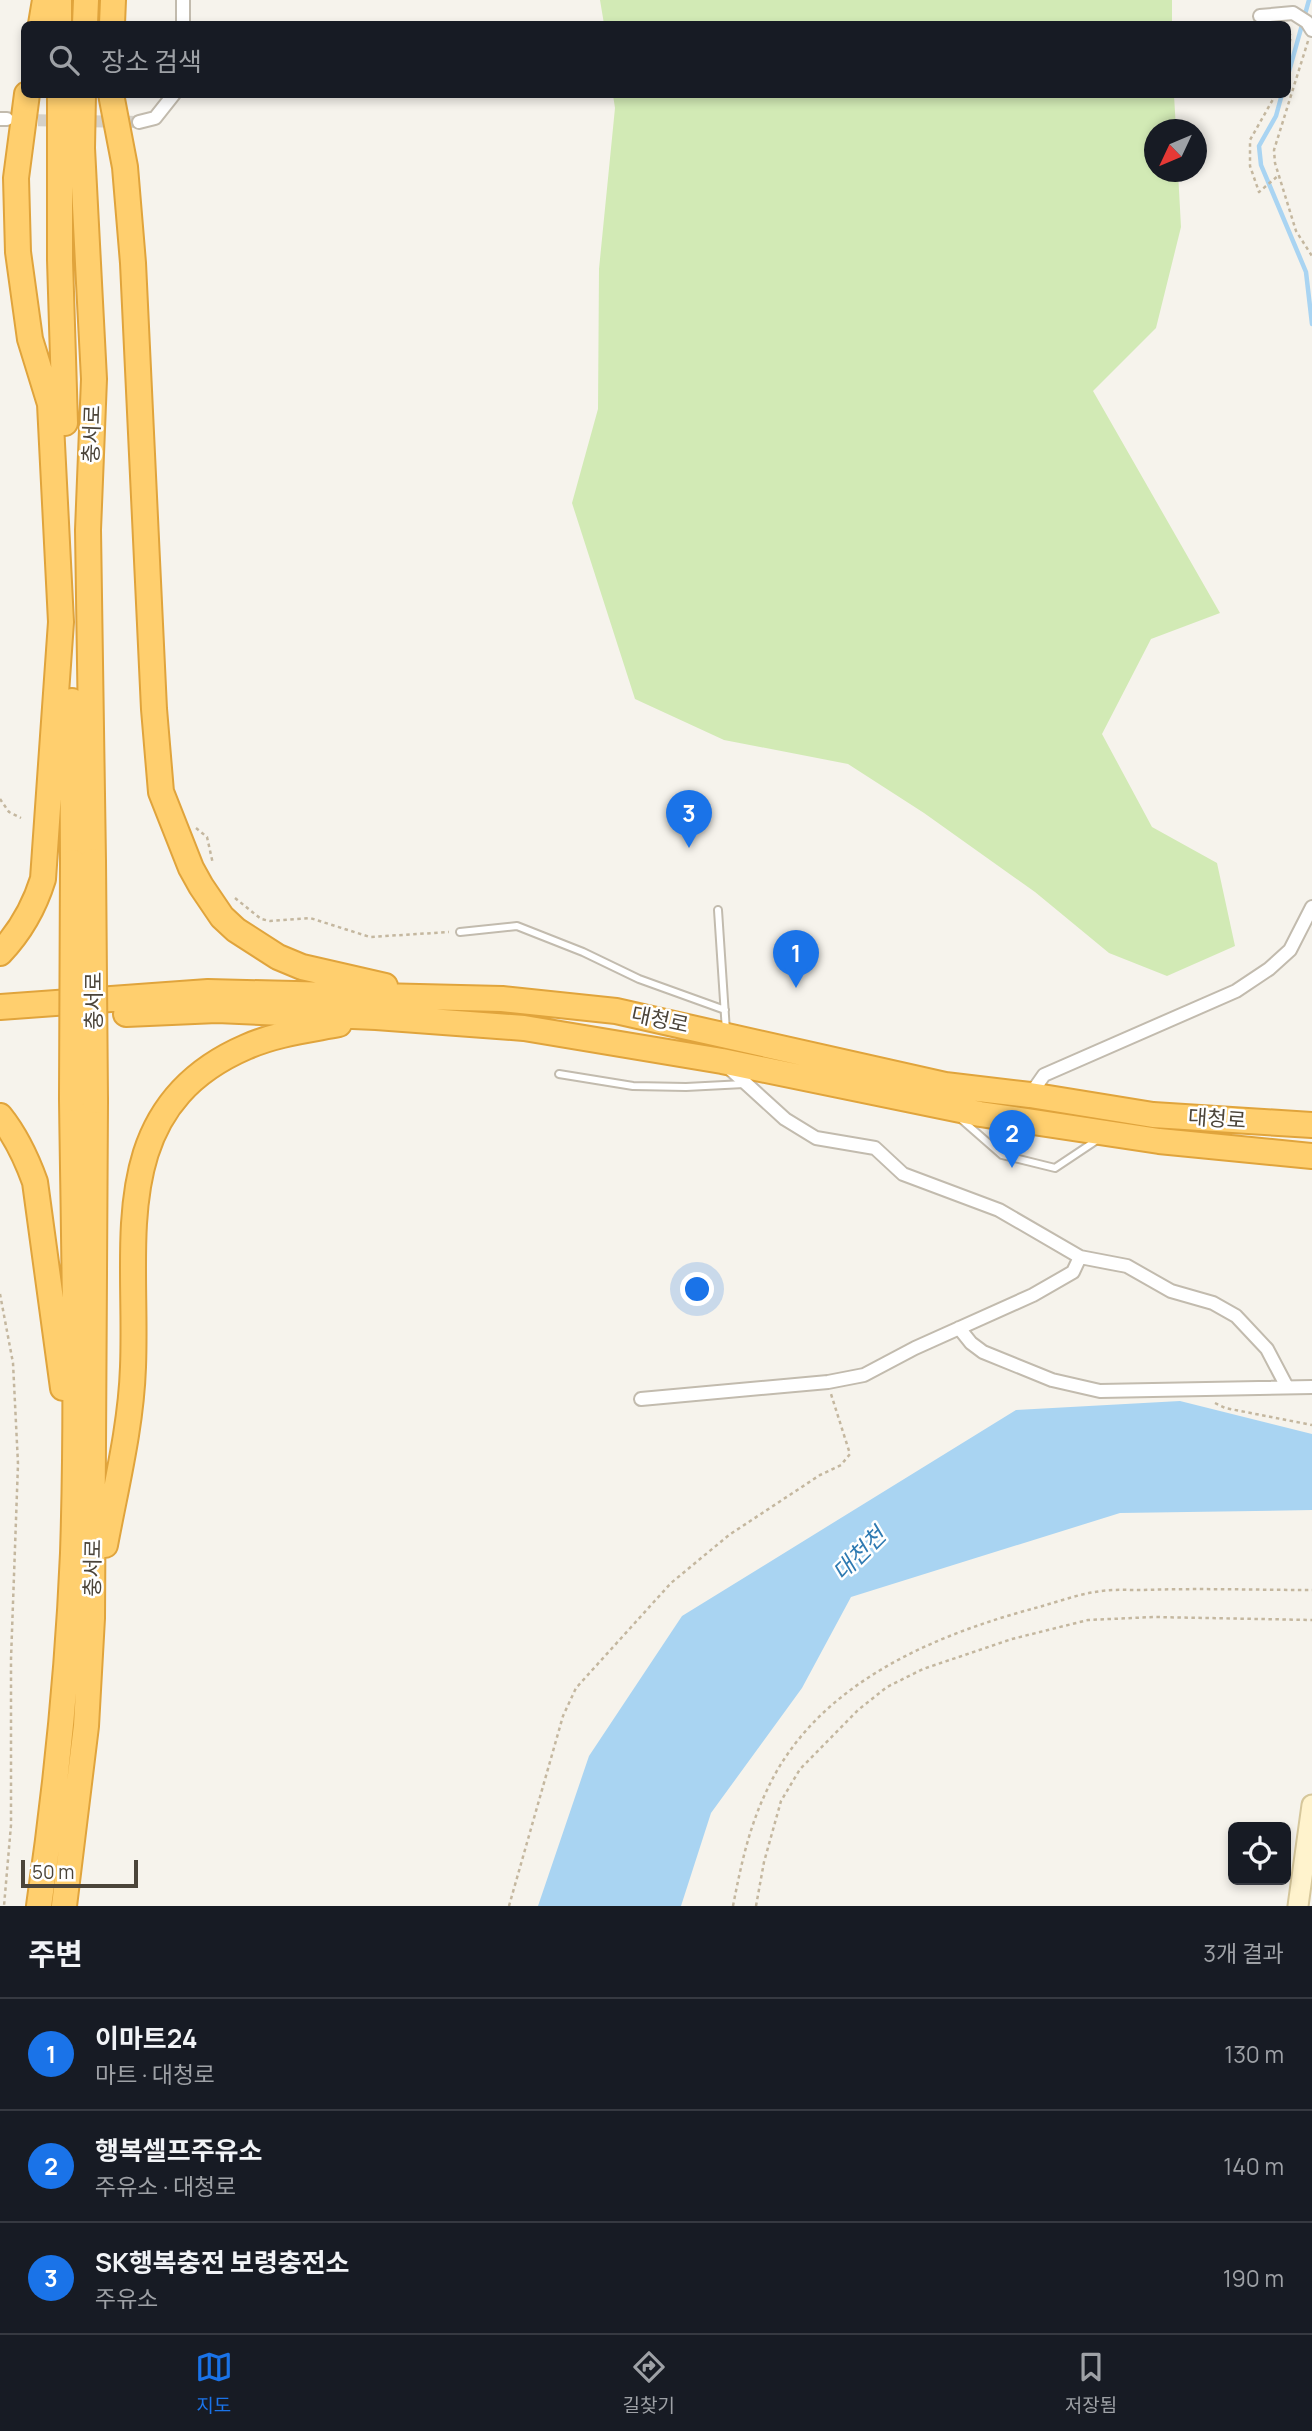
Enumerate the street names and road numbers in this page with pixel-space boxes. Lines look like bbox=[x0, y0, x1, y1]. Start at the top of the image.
street label: 충서로 bbox=[76, 405, 106, 463]
street label: 충서로 bbox=[79, 972, 107, 1030]
street label: 대청로 bbox=[629, 999, 691, 1039]
street label: 대청로 bbox=[1187, 1102, 1247, 1134]
street label: 충서로 bbox=[77, 1539, 107, 1597]

